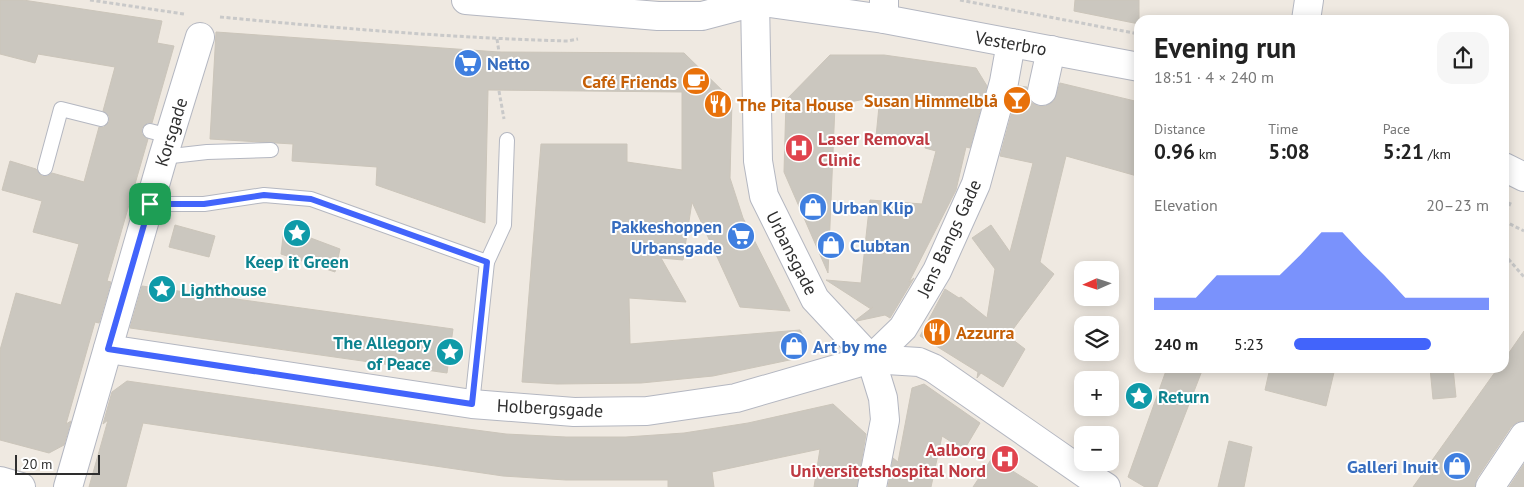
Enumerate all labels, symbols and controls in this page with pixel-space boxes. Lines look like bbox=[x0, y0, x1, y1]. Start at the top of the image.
street label: Vesterbro bbox=[972, 25, 1049, 61]
text: Evening run bbox=[1154, 29, 1296, 66]
button: share bbox=[1437, 32, 1489, 84]
supermarket icon: Netto bbox=[453, 48, 483, 78]
place label: Netto bbox=[487, 52, 530, 75]
cafe icon: Café Friends bbox=[681, 66, 711, 96]
text: 18:51 · 4 × 240 m bbox=[1154, 67, 1274, 87]
place label: Café Friends bbox=[582, 70, 677, 93]
bar icon: Susan Himmelblå bbox=[1002, 85, 1032, 115]
restaurant icon: The Pita House bbox=[703, 89, 733, 119]
place label: Susan Himmelblå bbox=[864, 89, 998, 112]
place label: The Pita House bbox=[737, 93, 853, 116]
street label: Korsgade bbox=[150, 95, 192, 169]
text: Distance bbox=[1154, 120, 1205, 138]
text: Time bbox=[1268, 120, 1298, 138]
text: Pace bbox=[1383, 120, 1410, 138]
place label: Laser Removal Clinic bbox=[818, 127, 930, 171]
hospital icon: Laser Removal Clinic bbox=[784, 133, 814, 163]
text: 0.96 bbox=[1154, 138, 1195, 165]
text: 5:08 bbox=[1268, 138, 1310, 165]
text: 5:21 bbox=[1383, 138, 1424, 165]
text: km bbox=[1195, 145, 1217, 163]
text: /km bbox=[1424, 145, 1451, 163]
street label: Jens Bangs Gade bbox=[911, 176, 986, 301]
pin bbox=[129, 183, 171, 225]
icon: arrive bbox=[136, 190, 164, 218]
shop icon: Urban Klip bbox=[798, 192, 828, 222]
text: Elevation bbox=[1154, 195, 1218, 215]
text: 20–23 m bbox=[1426, 195, 1489, 215]
place label: Urban Klip bbox=[832, 196, 914, 219]
street label: Urbansgade bbox=[761, 207, 823, 299]
place label: Pakkeshoppen Urbansgade bbox=[611, 215, 722, 259]
place icon: Keep it Green bbox=[282, 218, 312, 248]
supermarket icon: Pakkeshoppen Urbansgade bbox=[726, 221, 756, 251]
shop icon: Clubtan bbox=[816, 230, 846, 260]
place label: Clubtan bbox=[850, 234, 910, 257]
place label: Keep it Green bbox=[245, 250, 349, 273]
north arrow bbox=[1074, 261, 1119, 306]
map controls bbox=[1074, 261, 1119, 471]
place icon: Lighthouse bbox=[147, 274, 177, 304]
place label: Lighthouse bbox=[181, 278, 267, 301]
button: layers bbox=[1074, 316, 1119, 361]
restaurant icon: Azzurra bbox=[922, 317, 952, 347]
place label: Azzurra bbox=[956, 321, 1014, 344]
place label: The Allegory of Peace bbox=[333, 331, 431, 375]
shop icon: Art by me bbox=[779, 331, 809, 361]
text: 240 m bbox=[1154, 334, 1198, 354]
text: 5:23 bbox=[1234, 334, 1264, 354]
place label: Art by me bbox=[813, 335, 887, 358]
place icon: The Allegory of Peace bbox=[435, 337, 465, 367]
button: + bbox=[1074, 371, 1119, 416]
place icon: Return bbox=[1124, 381, 1154, 411]
place label: Return bbox=[1158, 385, 1209, 408]
street label: Holbergsgade bbox=[496, 394, 604, 422]
button: − bbox=[1074, 426, 1119, 471]
place label: Aalborg Universitetshospital Nord bbox=[790, 438, 986, 482]
hospital icon: Aalborg Universitetshospital Nord bbox=[990, 444, 1020, 474]
shop icon: Galleri Inuit bbox=[1442, 451, 1472, 481]
scale bar bbox=[15, 452, 100, 475]
text: 20 m bbox=[22, 455, 52, 473]
place label: Galleri Inuit bbox=[1347, 455, 1439, 478]

